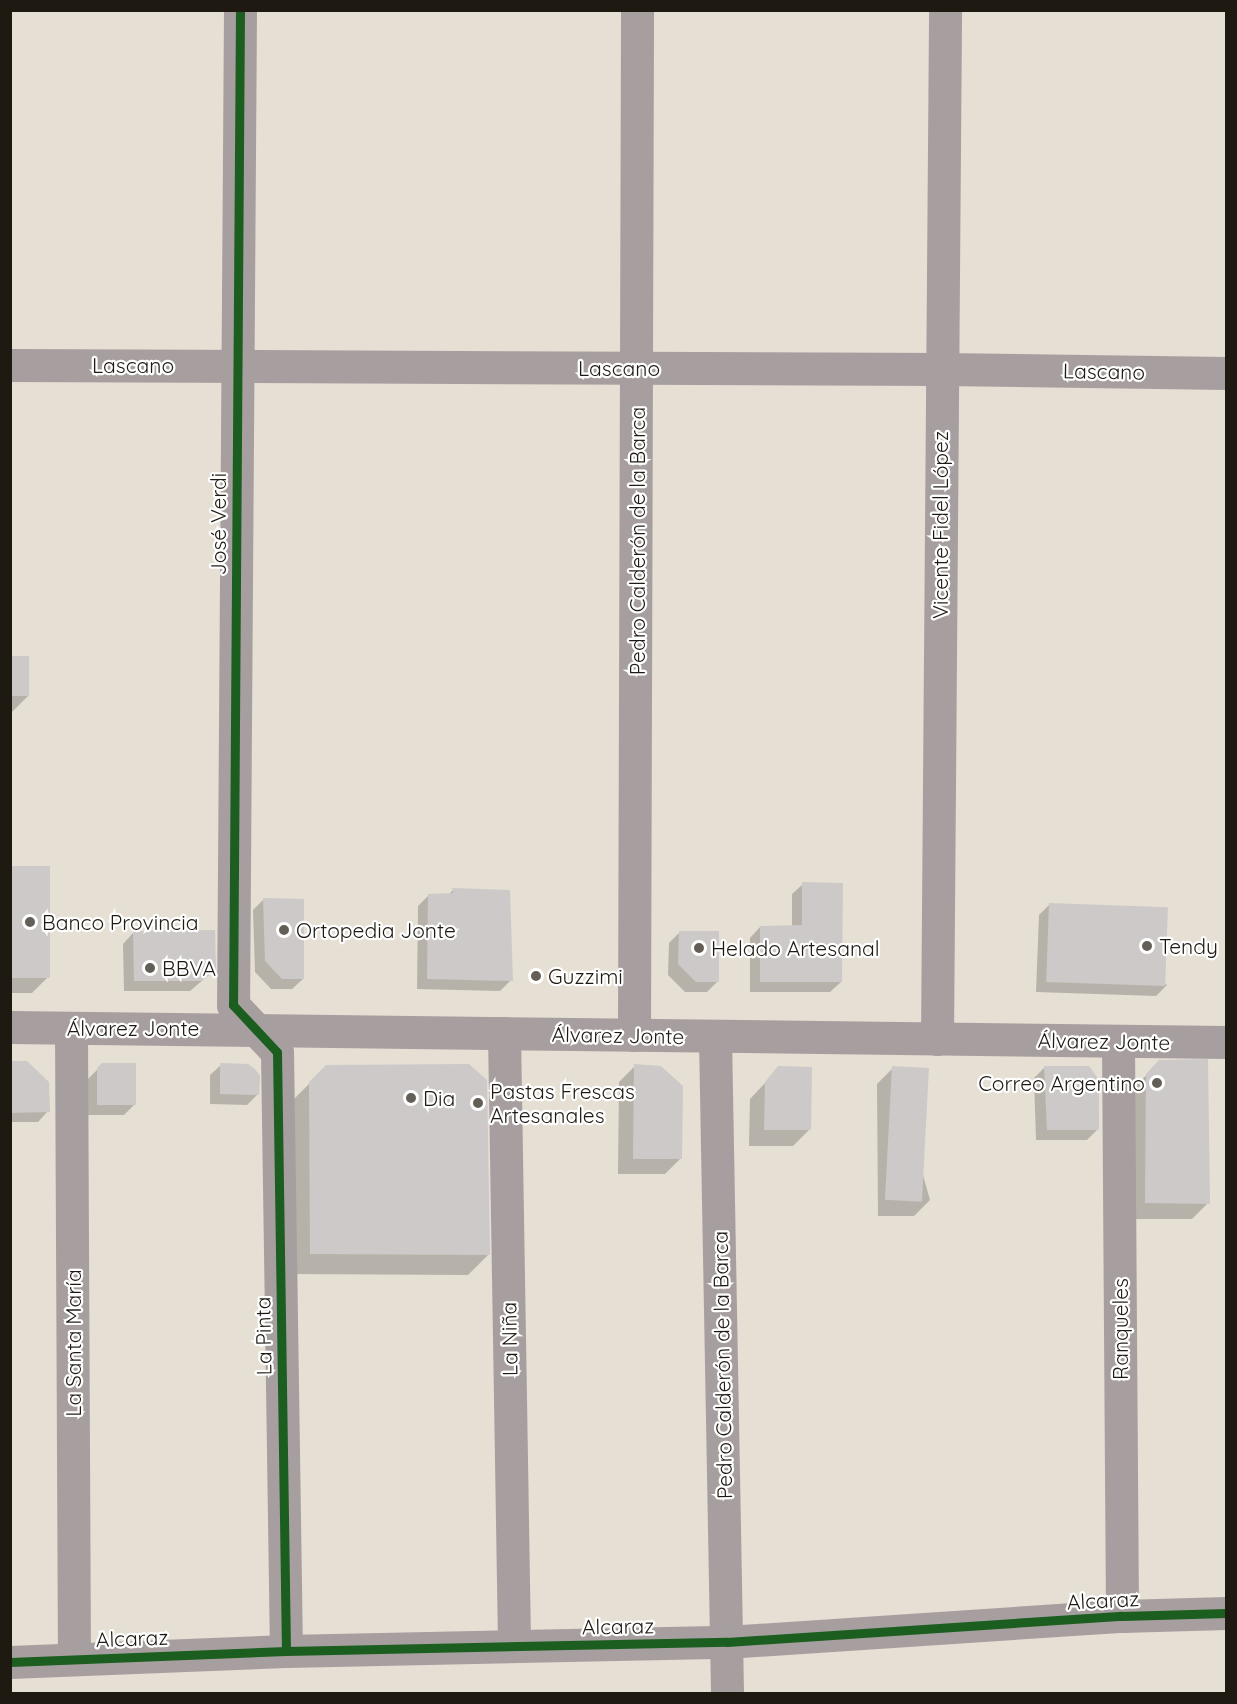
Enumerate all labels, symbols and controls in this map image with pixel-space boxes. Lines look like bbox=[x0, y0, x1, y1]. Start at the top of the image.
street label: Lascano bbox=[92, 352, 174, 378]
street label: Lascano bbox=[578, 355, 660, 381]
street label: Lascano bbox=[1063, 358, 1145, 384]
street label: Pedro Calderón de la Barca bbox=[624, 407, 650, 675]
street label: Vicente Fidel López bbox=[927, 431, 953, 619]
street label: José Verdi bbox=[205, 473, 231, 575]
place label: Banco Provincia bbox=[42, 909, 198, 935]
marker: Banco Provincia bbox=[23, 915, 37, 929]
place label: Ortopedia Jonte bbox=[296, 917, 456, 943]
marker: Ortopedia Jonte bbox=[277, 923, 291, 937]
place label: Tendy bbox=[1159, 933, 1218, 959]
place label: Helado Artesanal bbox=[711, 935, 880, 961]
marker: Tendy bbox=[1140, 939, 1154, 953]
marker: Helado Artesanal bbox=[692, 941, 706, 955]
place label: BBVA bbox=[162, 955, 216, 981]
marker: BBVA bbox=[143, 961, 157, 975]
place label: Guzzimi bbox=[548, 963, 623, 989]
marker: Guzzimi bbox=[529, 969, 543, 983]
street label: Álvarez Jonte bbox=[67, 1015, 199, 1041]
street label: Álvarez Jonte bbox=[551, 1021, 685, 1049]
street label: Álvarez Jonte bbox=[1037, 1027, 1171, 1055]
place label: Correo Argentino bbox=[978, 1070, 1145, 1096]
marker: Correo Argentino bbox=[1150, 1076, 1164, 1090]
place label: Pastas Frescas Artesanales bbox=[490, 1078, 635, 1128]
place label: Dia bbox=[423, 1085, 455, 1111]
marker: Dia bbox=[404, 1091, 418, 1105]
marker: Pastas Frescas Artesanales bbox=[471, 1096, 485, 1110]
street label: Pedro Calderón de la Barca bbox=[707, 1231, 737, 1499]
street label: La Santa María bbox=[60, 1269, 86, 1417]
street label: Ranqueles bbox=[1107, 1278, 1133, 1380]
street label: La Pinta bbox=[250, 1296, 276, 1376]
street label: La Niña bbox=[496, 1302, 522, 1376]
street label: Alcaraz bbox=[1066, 1586, 1140, 1614]
street label: Alcaraz bbox=[582, 1613, 654, 1639]
street label: Alcaraz bbox=[95, 1624, 169, 1652]

